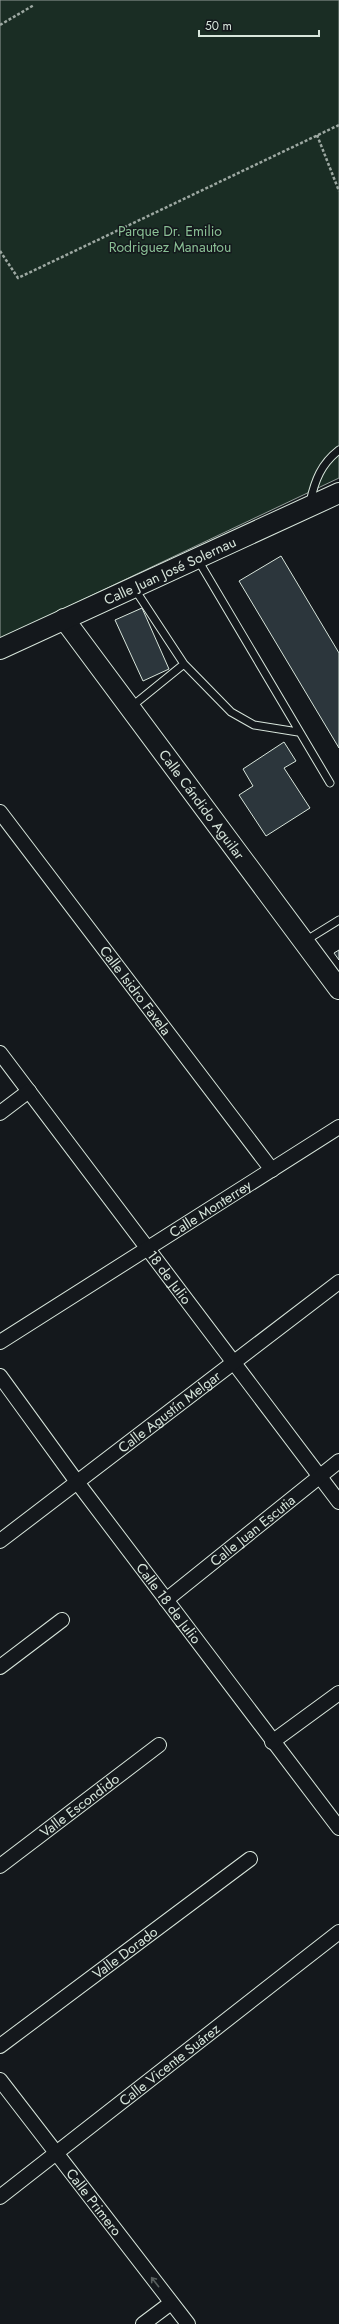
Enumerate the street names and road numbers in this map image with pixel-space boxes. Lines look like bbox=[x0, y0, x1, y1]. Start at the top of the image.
street label: Calle Juan José Solernau bbox=[101, 532, 239, 610]
street label: Calle Cándido Aguilar bbox=[154, 745, 249, 864]
street label: Calle Isidro Favela bbox=[95, 941, 176, 1039]
street label: Calle Monterrey bbox=[165, 1175, 256, 1242]
street label: 18 de Julio bbox=[142, 1246, 196, 1309]
street label: Calle Agustín Melgar bbox=[114, 1366, 225, 1457]
street label: Calle Juan Escutia bbox=[206, 1490, 299, 1571]
street label: Calle 18 de Julio bbox=[131, 1558, 206, 1648]
street label: Valle Escondido bbox=[36, 1769, 124, 1842]
street label: Valle Dorado bbox=[88, 1921, 162, 1984]
street label: Calle Vicente Suárez bbox=[115, 2018, 224, 2110]
street label: Calle Primero bbox=[62, 2164, 127, 2240]

